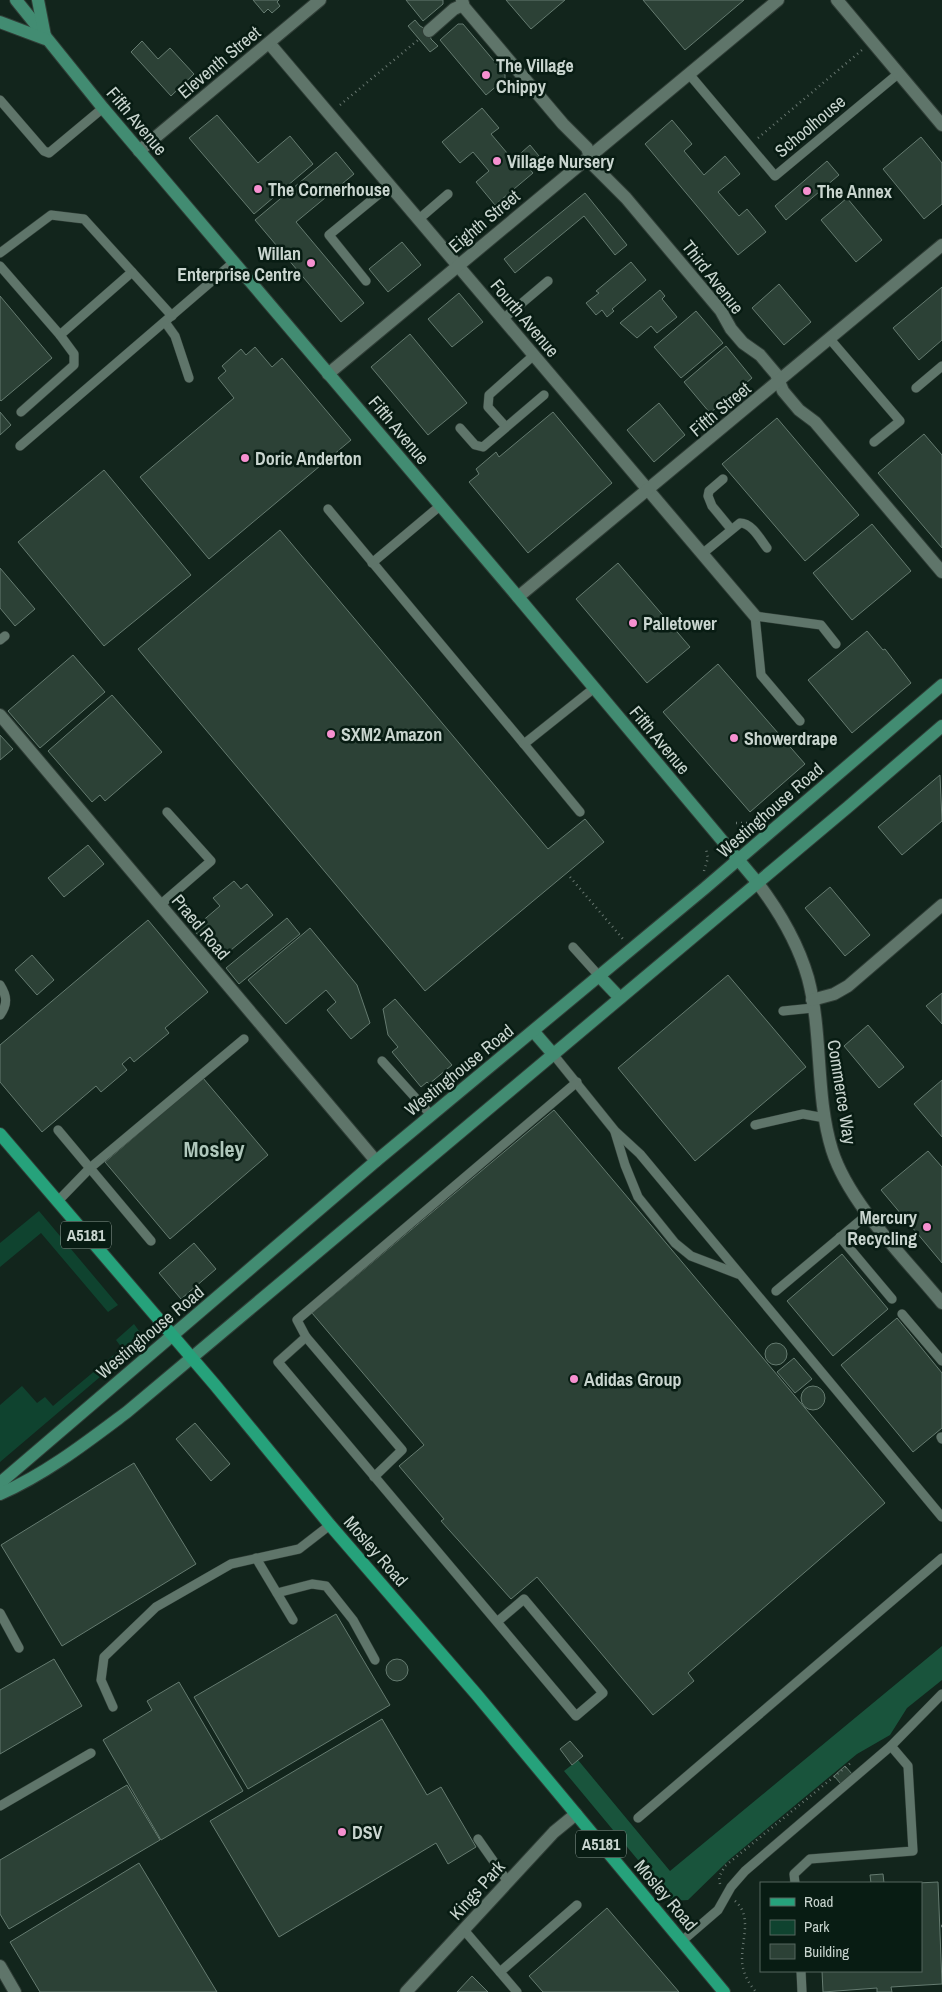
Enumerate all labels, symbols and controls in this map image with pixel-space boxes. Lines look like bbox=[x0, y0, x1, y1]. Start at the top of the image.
street label: Eleventh Street bbox=[172, 20, 266, 104]
place label: The Village Chippy bbox=[496, 53, 574, 99]
marker: The Village Chippy bbox=[480, 69, 492, 81]
street label: Fifth Avenue bbox=[101, 81, 173, 161]
street label: Schoolhouse bbox=[769, 89, 851, 163]
place label: Village Nursery bbox=[507, 149, 615, 174]
marker: Village Nursery bbox=[491, 155, 503, 167]
place label: The Cornerhouse bbox=[268, 177, 390, 202]
place label: The Annex bbox=[817, 179, 893, 204]
marker: The Cornerhouse bbox=[252, 183, 264, 195]
street label: Eighth Street bbox=[443, 184, 525, 258]
marker: The Annex bbox=[801, 185, 813, 197]
street label: Third Avenue bbox=[676, 235, 750, 319]
place label: Willan Enterprise Centre bbox=[177, 241, 301, 287]
marker: Willan Enterprise Centre bbox=[305, 257, 317, 269]
street label: Fourth Avenue bbox=[485, 274, 565, 362]
street label: Fifth Street bbox=[684, 376, 756, 442]
street label: Fifth Avenue bbox=[363, 390, 435, 470]
place label: Doric Anderton bbox=[255, 446, 362, 471]
marker: Doric Anderton bbox=[239, 452, 251, 464]
place label: Palletower bbox=[643, 611, 717, 636]
marker: Palletower bbox=[627, 617, 639, 629]
street label: Fifth Avenue bbox=[624, 700, 696, 780]
place label: SXM2 Amazon bbox=[341, 722, 442, 747]
place label: Showerdrape bbox=[744, 726, 838, 751]
marker: SXM2 Amazon bbox=[325, 728, 337, 740]
marker: Showerdrape bbox=[728, 732, 740, 744]
street label: Westinghouse Road bbox=[711, 757, 829, 863]
street label: Praed Road bbox=[166, 889, 236, 965]
street label: Westinghouse Road bbox=[399, 1018, 519, 1122]
street label: Commerce Way bbox=[821, 1038, 863, 1147]
district label: Mosley bbox=[183, 1134, 245, 1164]
place label: Mercury Recycling bbox=[847, 1205, 918, 1251]
marker: Mercury Recycling bbox=[921, 1221, 933, 1233]
road number: A5181 bbox=[61, 1222, 111, 1248]
street label: Westinghouse Road bbox=[91, 1280, 209, 1384]
place label: Adidas Group bbox=[584, 1367, 682, 1392]
marker: Adidas Group bbox=[568, 1373, 580, 1385]
street label: Mosley Road bbox=[338, 1510, 414, 1592]
place label: DSV bbox=[352, 1820, 383, 1845]
marker: DSV bbox=[336, 1826, 348, 1838]
road number: A5181 bbox=[576, 1830, 626, 1858]
street label: Kings Park bbox=[444, 1854, 511, 1925]
street label: Mosley Road bbox=[629, 1854, 703, 1936]
legend bbox=[760, 1882, 922, 1972]
text: Road bbox=[804, 1891, 833, 1912]
text: Park bbox=[804, 1916, 830, 1937]
text: Building bbox=[804, 1941, 849, 1962]

